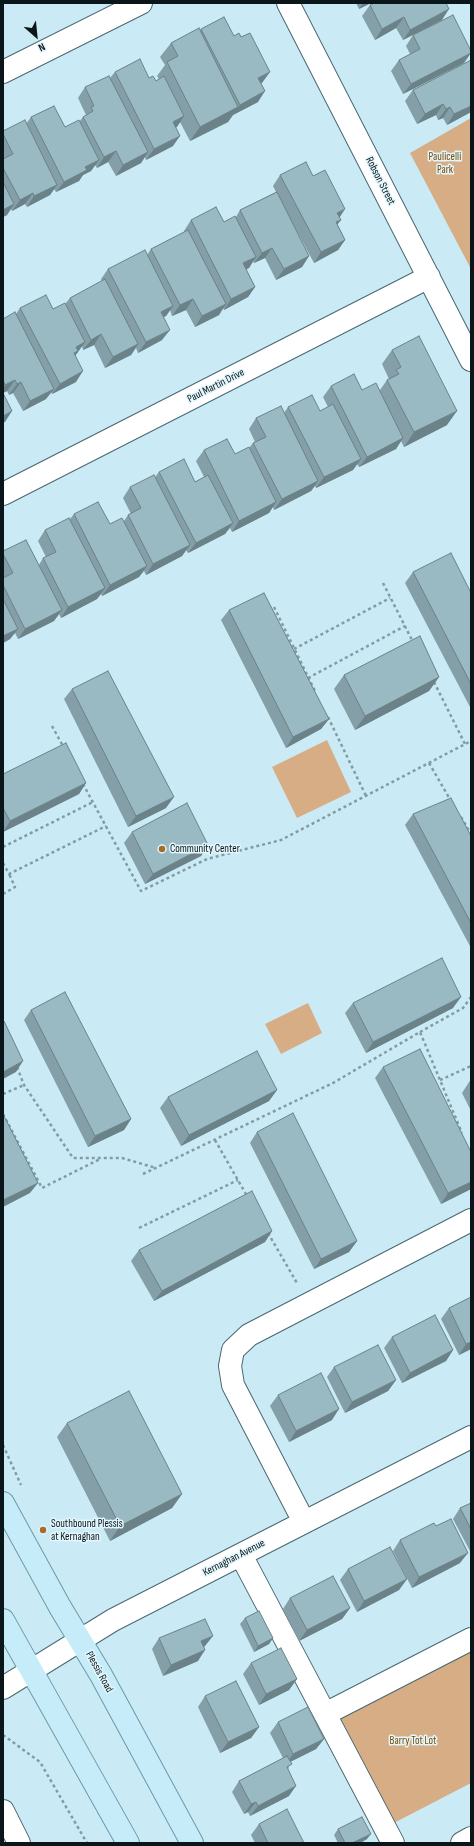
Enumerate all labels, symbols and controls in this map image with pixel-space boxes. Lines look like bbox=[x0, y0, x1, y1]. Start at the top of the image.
north arrow bbox=[16, 16, 56, 56]
text: N bbox=[36, 40, 47, 54]
park label: Paulicelli Park bbox=[429, 150, 461, 176]
street label: Robson Street bbox=[362, 155, 398, 207]
street label: Paul Martin Drive bbox=[185, 366, 247, 406]
place label: Community Center bbox=[170, 842, 240, 856]
marker: Community Center bbox=[157, 844, 167, 854]
place label: Southbound Plessis at Kernaghan bbox=[51, 1517, 123, 1543]
marker: Southbound Plessis at Kernaghan bbox=[38, 1525, 48, 1535]
street label: Kernaghan Avenue bbox=[201, 1537, 267, 1579]
street label: Plessis Road bbox=[82, 1649, 116, 1695]
park label: Barry Tot Lot bbox=[390, 1734, 436, 1748]

